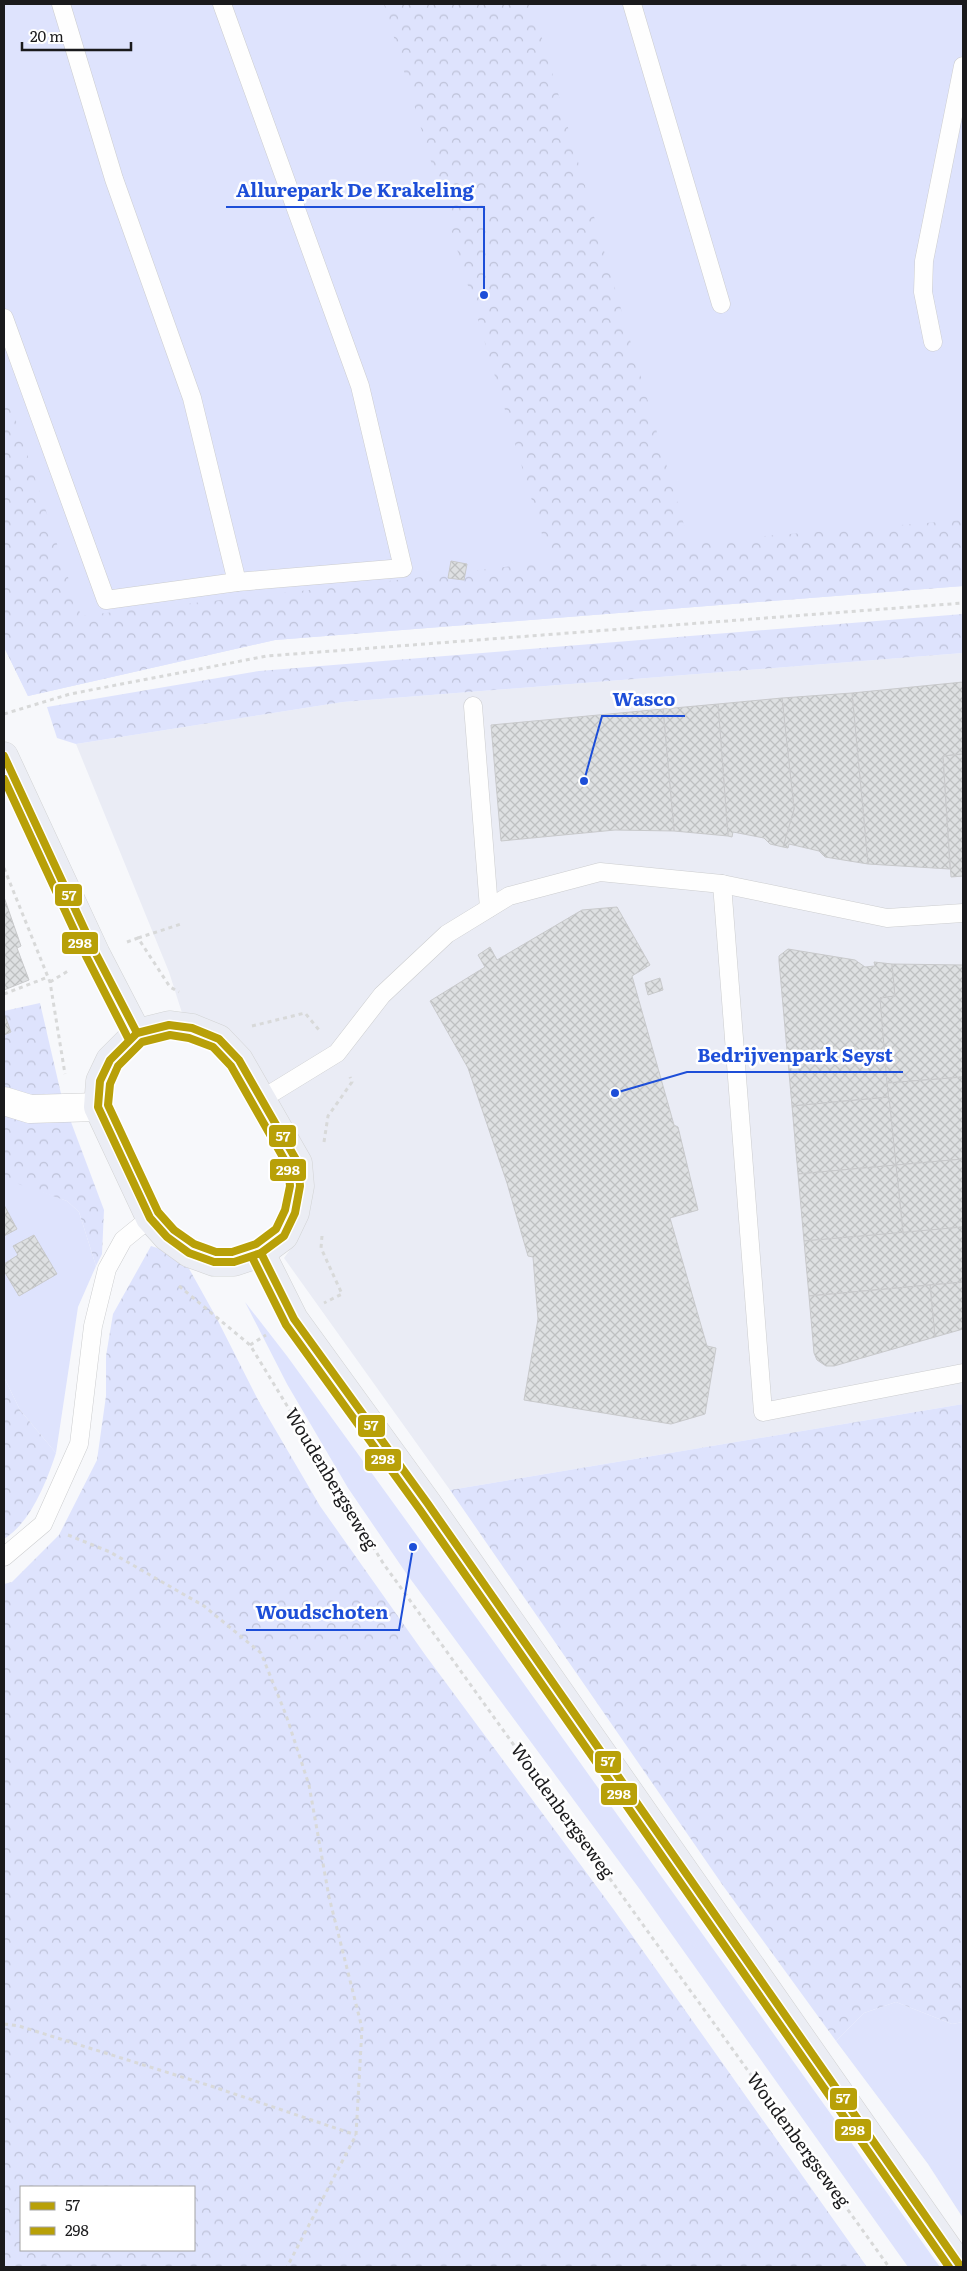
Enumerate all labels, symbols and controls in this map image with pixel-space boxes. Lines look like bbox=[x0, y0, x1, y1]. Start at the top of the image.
scale bar bbox=[22, 20, 131, 52]
text: 20 m bbox=[30, 24, 64, 47]
callout: Allurepark De Krakeling bbox=[226, 173, 484, 207]
text: Allurepark De Krakeling bbox=[236, 175, 475, 203]
callout: Wasco bbox=[602, 682, 685, 716]
text: Wasco bbox=[613, 684, 676, 712]
line badge: 57 bbox=[54, 883, 83, 907]
text: 57 bbox=[62, 884, 77, 904]
line badge: 298 bbox=[61, 931, 99, 955]
text: 298 bbox=[68, 932, 92, 952]
callout: Bedrijvenpark Seyst bbox=[687, 1038, 903, 1072]
text: Bedrijvenpark Seyst bbox=[697, 1040, 893, 1068]
line badge: 57 bbox=[268, 1124, 297, 1148]
text: 57 bbox=[276, 1125, 291, 1145]
line badge: 298 bbox=[269, 1158, 307, 1182]
text: 298 bbox=[276, 1159, 300, 1179]
street label: Woudenbergseweg bbox=[279, 1402, 386, 1555]
line badge: 57 bbox=[357, 1414, 386, 1438]
text: 57 bbox=[364, 1414, 379, 1434]
line badge: 298 bbox=[364, 1448, 402, 1472]
text: 298 bbox=[371, 1448, 395, 1468]
callout: Woudschoten bbox=[246, 1596, 399, 1630]
text: Woudschoten bbox=[256, 1597, 388, 1625]
street label: Woudenbergseweg bbox=[505, 1737, 622, 1884]
line badge: 57 bbox=[594, 1750, 622, 1774]
text: 57 bbox=[601, 1750, 616, 1770]
line badge: 298 bbox=[600, 1782, 638, 1806]
text: 298 bbox=[607, 1783, 631, 1803]
street label: Woudenbergseweg bbox=[741, 2066, 858, 2213]
line badge: 57 bbox=[829, 2087, 858, 2111]
text: 57 bbox=[836, 2087, 851, 2107]
line badge: 298 bbox=[834, 2118, 872, 2142]
text: 298 bbox=[841, 2119, 865, 2139]
legend bbox=[20, 2186, 195, 2251]
text: 57 bbox=[65, 2193, 81, 2216]
text: 298 bbox=[65, 2218, 89, 2241]

